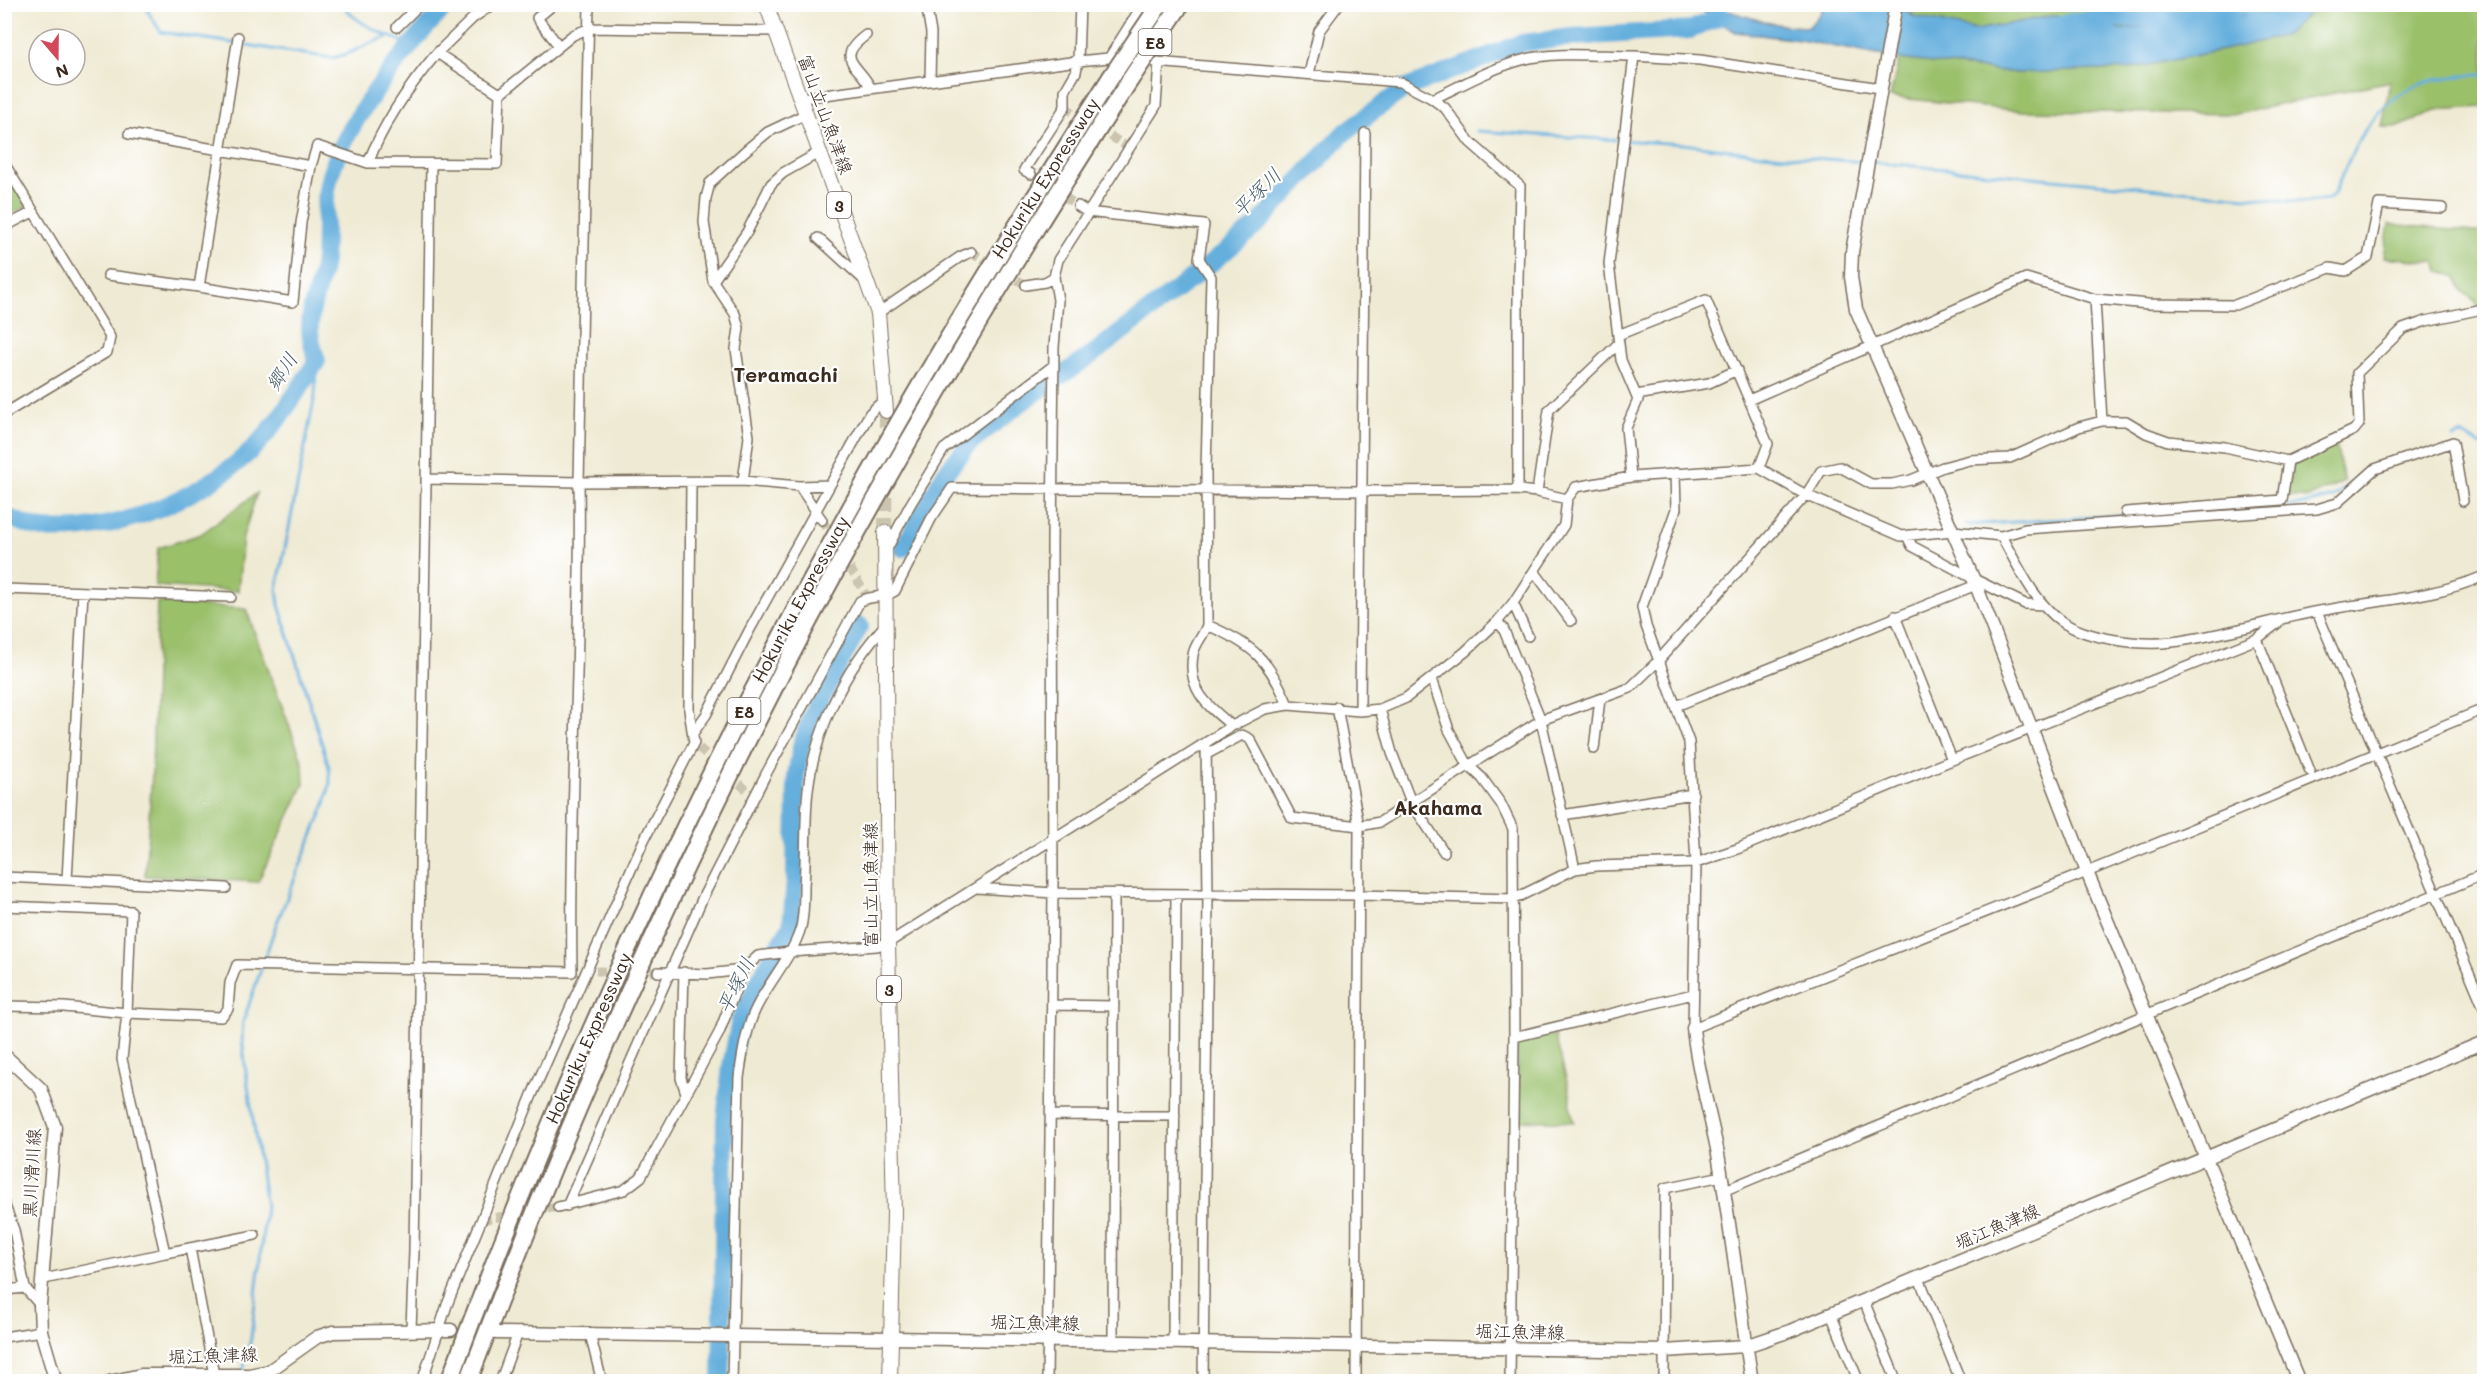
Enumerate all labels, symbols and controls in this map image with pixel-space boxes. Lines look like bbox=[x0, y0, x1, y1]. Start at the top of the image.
north arrow bbox=[27, 27, 87, 87]
road number: E8 bbox=[1138, 29, 1172, 55]
street label: 富山立山魚津線 bbox=[793, 51, 859, 177]
text: N bbox=[53, 60, 72, 84]
street label: Hokuriku Expressway bbox=[986, 93, 1104, 263]
water label: 平塚川 bbox=[1226, 162, 1286, 222]
road number: 3 bbox=[827, 192, 851, 218]
water label: 郷川 bbox=[259, 347, 303, 395]
district label: Teramachi bbox=[734, 361, 838, 387]
street label: Hokuriku Expressway bbox=[746, 511, 854, 687]
road number: E8 bbox=[728, 698, 760, 724]
district label: Akahama bbox=[1393, 794, 1483, 820]
street label: 富山立山魚津線 bbox=[858, 822, 882, 948]
street label: Hokuriku Expressway bbox=[539, 948, 637, 1128]
water label: 平塚川 bbox=[710, 952, 760, 1018]
road number: 3 bbox=[877, 976, 901, 1002]
street label: 黒川滑川線 bbox=[17, 1127, 45, 1219]
street label: 堀江魚津線 bbox=[1951, 1197, 2043, 1255]
street label: 堀江魚津線 bbox=[990, 1309, 1080, 1335]
street label: 堀江魚津線 bbox=[1475, 1318, 1565, 1344]
street label: 堀江魚津線 bbox=[168, 1341, 258, 1369]

